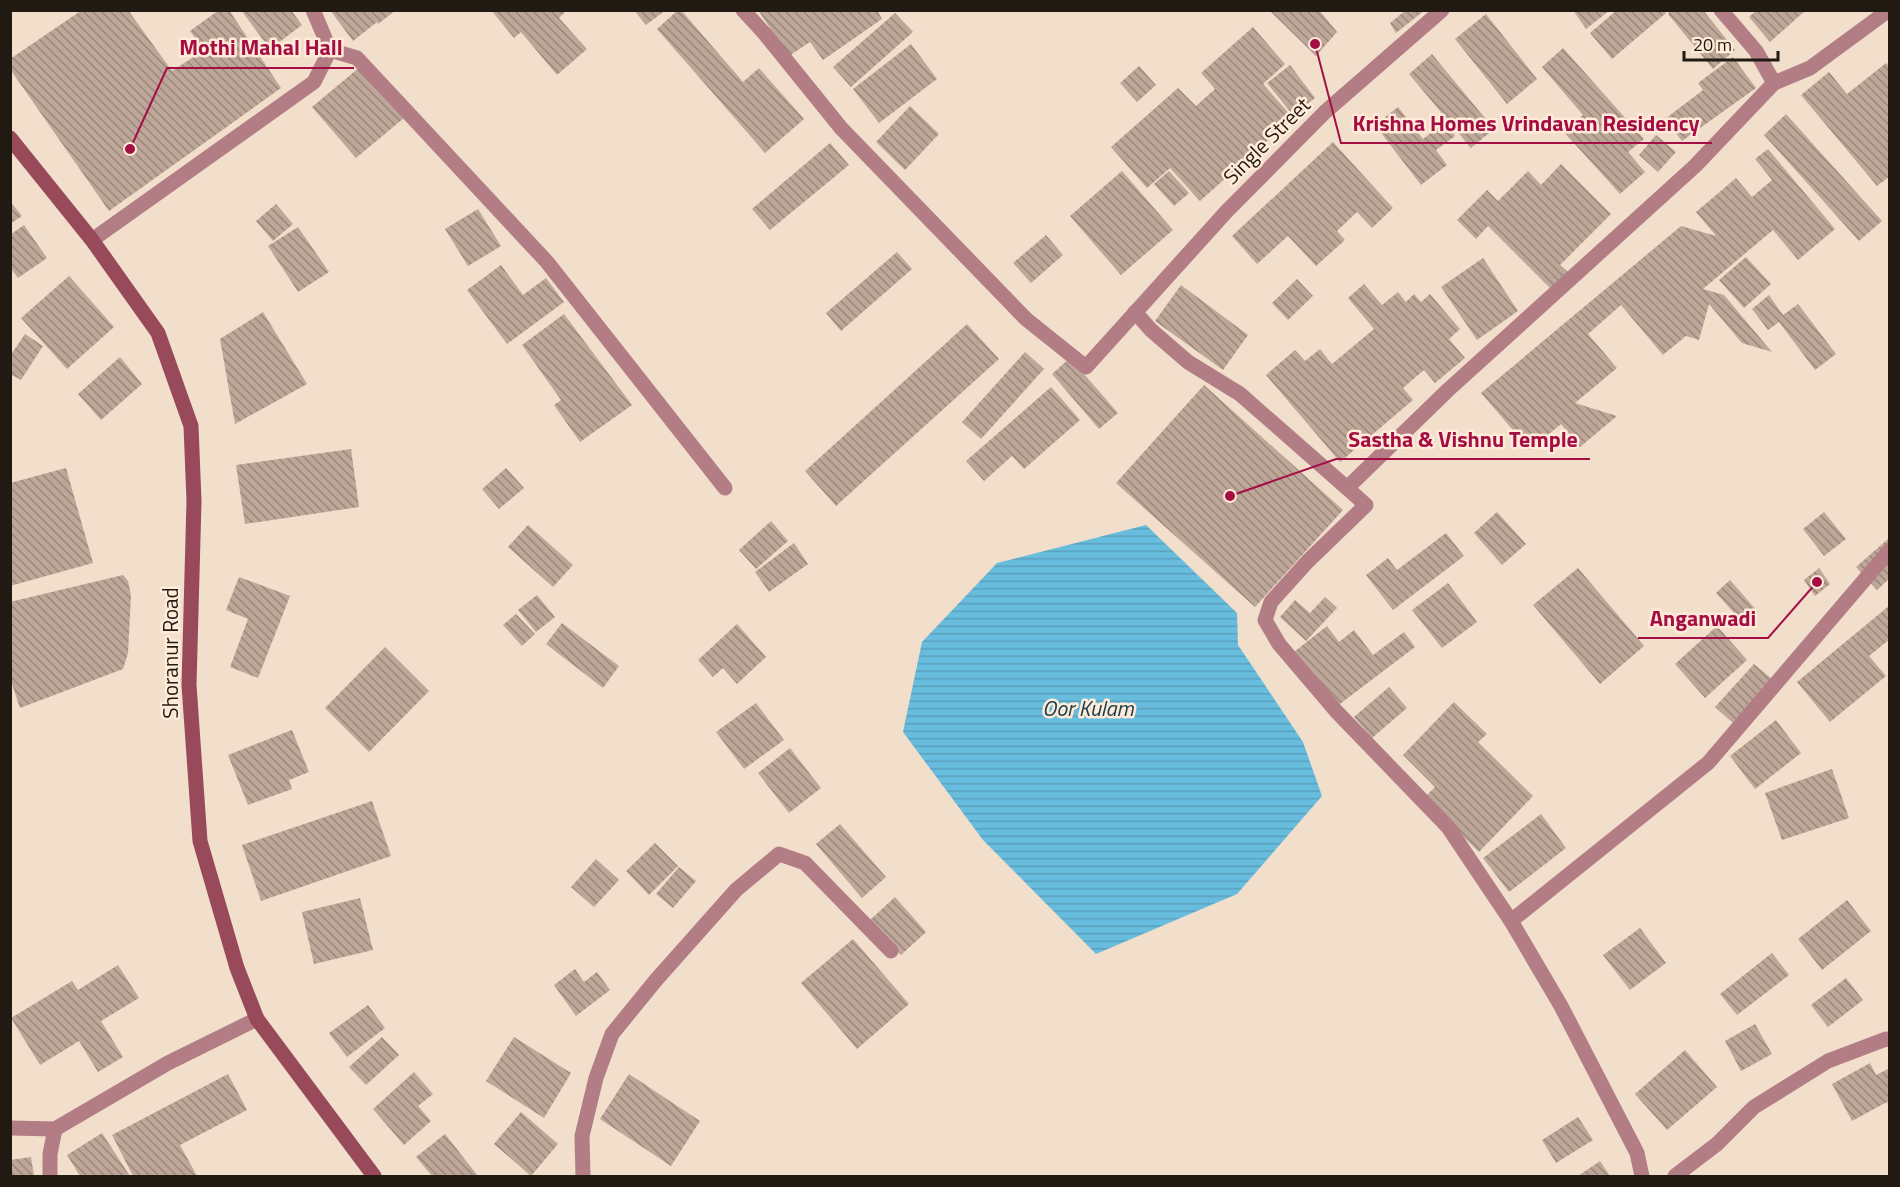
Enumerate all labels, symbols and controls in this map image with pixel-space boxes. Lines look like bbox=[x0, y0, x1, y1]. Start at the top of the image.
scale bar bbox=[1684, 24, 1778, 62]
callout: Mothi Mahal Hall bbox=[167, 28, 354, 68]
text: Mothi Mahal Hall bbox=[179, 30, 343, 64]
text: 20 m bbox=[1693, 31, 1732, 58]
street label: Single Street bbox=[1215, 89, 1318, 191]
callout: Krishna Homes Vrindavan Residency bbox=[1341, 103, 1712, 143]
text: Krishna Homes Vrindavan Residency bbox=[1352, 106, 1700, 140]
callout: Sastha & Vishnu Temple bbox=[1336, 419, 1590, 459]
text: Sastha & Vishnu Temple bbox=[1348, 422, 1578, 456]
street label: Shoranur Road bbox=[154, 587, 186, 719]
callout: Anganwadi bbox=[1638, 598, 1768, 638]
text: Anganwadi bbox=[1650, 601, 1756, 635]
water label: Oor Kulam bbox=[1042, 691, 1135, 725]

